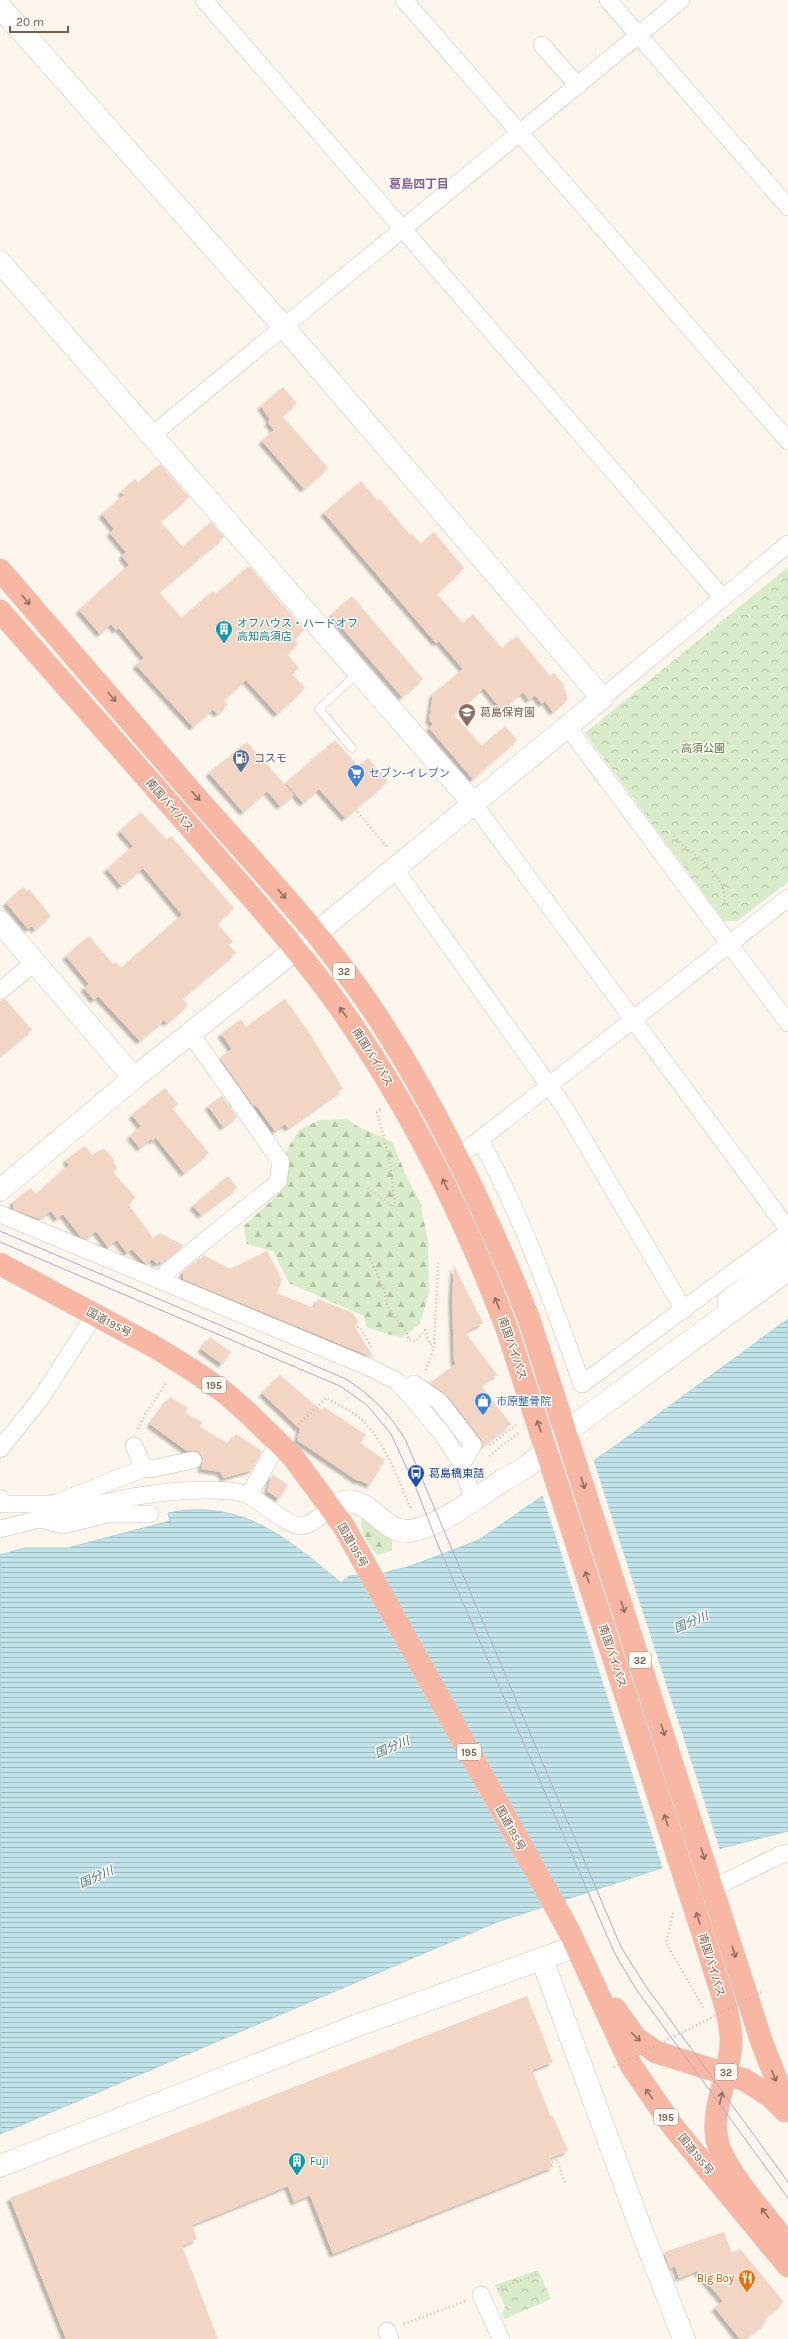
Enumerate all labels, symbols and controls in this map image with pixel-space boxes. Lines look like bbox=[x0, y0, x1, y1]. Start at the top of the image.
scale bar bbox=[10, 8, 68, 34]
text: 20 m bbox=[16, 15, 44, 29]
district label: 葛島四丁目 bbox=[389, 177, 449, 191]
one-way arrow bbox=[21, 594, 30, 605]
place label: オフハウス・ハードオフ 高知高須店 bbox=[237, 617, 358, 643]
building icon: オフハウス・ハードオフ 高知高須店 bbox=[214, 619, 234, 644]
one-way arrow bbox=[107, 692, 116, 703]
school or university icon: 葛島保育園 bbox=[457, 702, 477, 727]
place label: 葛島保育園 bbox=[480, 706, 535, 719]
park label: 高須公園 bbox=[681, 742, 725, 755]
fuel station icon: コスモ bbox=[231, 748, 251, 773]
place label: コスモ bbox=[254, 752, 287, 765]
supermarket icon: セブン-イレブン bbox=[346, 763, 366, 788]
place label: セブン-イレブン bbox=[369, 767, 450, 780]
street label: 南国バイパス bbox=[143, 776, 196, 834]
one-way arrow bbox=[191, 791, 200, 802]
one-way arrow bbox=[277, 889, 286, 899]
road number: 32 bbox=[333, 963, 355, 979]
one-way arrow bbox=[339, 1007, 347, 1018]
street label: 南国バイパス bbox=[350, 1026, 396, 1089]
one-way arrow bbox=[441, 1179, 448, 1191]
one-way arrow bbox=[493, 1298, 501, 1310]
street label: 国道195号 bbox=[84, 1305, 134, 1340]
street label: 南国バイパス bbox=[496, 1315, 529, 1381]
road number: 195 bbox=[202, 1377, 226, 1393]
shop icon: 市原整骨院 bbox=[473, 1391, 493, 1416]
place label: 市原整骨院 bbox=[496, 1395, 551, 1408]
one-way arrow bbox=[535, 1420, 542, 1433]
bus stop icon: 葛島橋東詰 bbox=[406, 1463, 426, 1488]
place label: 葛島橋東詰 bbox=[429, 1467, 484, 1480]
one-way arrow bbox=[580, 1476, 587, 1489]
street label: 国道195号 bbox=[335, 1521, 371, 1570]
one-way arrow bbox=[583, 1570, 590, 1583]
one-way arrow bbox=[620, 1600, 627, 1613]
water label: 国分川 bbox=[672, 1608, 712, 1635]
street label: 南国バイパス bbox=[596, 1623, 629, 1689]
road number: 32 bbox=[629, 1652, 651, 1668]
one-way arrow bbox=[660, 1724, 667, 1737]
water label: 国分川 bbox=[373, 1733, 413, 1760]
road number: 195 bbox=[457, 1744, 481, 1760]
street label: 国道195号 bbox=[493, 1804, 528, 1853]
one-way arrow bbox=[662, 1814, 669, 1827]
one-way arrow bbox=[700, 1847, 707, 1860]
water label: 国分川 bbox=[77, 1862, 117, 1891]
one-way arrow bbox=[693, 1912, 701, 1924]
street label: 南国バイパス bbox=[696, 1932, 727, 1999]
one-way arrow bbox=[731, 1946, 738, 1959]
one-way arrow bbox=[631, 2032, 641, 2042]
road number: 32 bbox=[715, 2064, 737, 2080]
one-way arrow bbox=[771, 2069, 778, 2081]
one-way arrow bbox=[645, 2089, 653, 2100]
one-way arrow bbox=[717, 2092, 725, 2105]
road number: 195 bbox=[654, 2109, 678, 2125]
street label: 国道195号 bbox=[675, 2131, 716, 2178]
building icon: Fuji bbox=[287, 2151, 307, 2176]
place label: Fuji bbox=[310, 2155, 329, 2168]
one-way arrow bbox=[760, 2208, 769, 2219]
restaurant icon: Big Boy bbox=[737, 2268, 757, 2293]
place label: Big Boy bbox=[697, 2272, 734, 2285]

